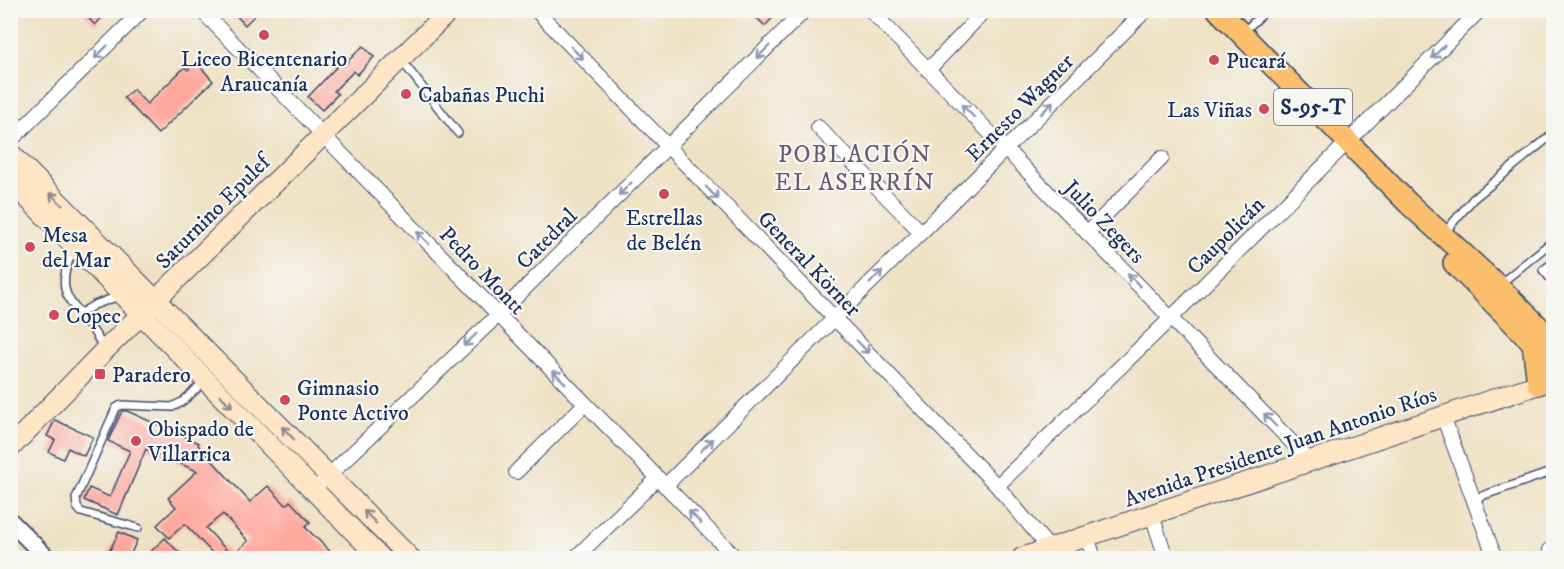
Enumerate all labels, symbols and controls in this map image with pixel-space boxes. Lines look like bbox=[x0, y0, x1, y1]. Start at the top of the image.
marker: Liceo Bicentenario Araucanía bbox=[257, 28, 271, 42]
one-way arrow bbox=[94, 44, 109, 59]
one-way arrow bbox=[756, 44, 771, 59]
one-way arrow bbox=[1431, 44, 1446, 59]
one-way arrow bbox=[570, 45, 584, 60]
place label: Liceo Bicentenario Araucanía bbox=[181, 46, 347, 98]
street label: Ernesto Wagner bbox=[960, 48, 1080, 168]
place label: Pucará bbox=[1226, 48, 1286, 75]
marker: Pucará bbox=[1207, 53, 1221, 67]
place label: Cabañas Puchi bbox=[418, 82, 545, 109]
marker: Cabañas Puchi bbox=[399, 87, 413, 101]
road number: S-95-T bbox=[1274, 89, 1352, 125]
place label: Las Viñas bbox=[1167, 97, 1252, 124]
one-way arrow bbox=[1039, 101, 1054, 116]
marker: Las Viñas bbox=[1257, 102, 1271, 116]
one-way arrow bbox=[961, 103, 975, 118]
district label: POBLACIÓN EL ASERRÍN bbox=[775, 139, 935, 198]
street label: Saturnino Epulef bbox=[150, 146, 279, 275]
street label: Julio Zegers bbox=[1056, 173, 1150, 269]
one-way arrow bbox=[617, 182, 632, 197]
one-way arrow bbox=[705, 185, 720, 200]
marker: Estrellas de Belén bbox=[657, 187, 671, 201]
one-way arrow bbox=[49, 191, 63, 206]
street label: Caupolicán bbox=[1182, 191, 1271, 281]
street label: Catedral bbox=[511, 203, 583, 275]
place label: Estrellas de Belén bbox=[625, 205, 703, 257]
street label: General Körner bbox=[752, 206, 867, 323]
street label: Pedro Montt bbox=[433, 221, 531, 321]
place label: Mesa del Mar bbox=[42, 222, 112, 274]
one-way arrow bbox=[415, 230, 430, 245]
marker: Mesa del Mar bbox=[23, 240, 37, 254]
one-way arrow bbox=[869, 269, 884, 284]
one-way arrow bbox=[1126, 273, 1141, 288]
place label: Copec bbox=[66, 303, 121, 330]
marker: Copec bbox=[47, 308, 61, 322]
one-way arrow bbox=[463, 333, 478, 348]
one-way arrow bbox=[856, 340, 871, 355]
place label: Paradero bbox=[112, 362, 191, 389]
marker: Paradero bbox=[93, 367, 107, 381]
one-way arrow bbox=[552, 370, 566, 385]
place label: Gimnasio Ponte Activo bbox=[297, 375, 409, 427]
street label: Avenida Presidente Juan Antonio Ríos bbox=[1121, 381, 1440, 514]
marker: Gimnasio Ponte Activo bbox=[278, 393, 292, 407]
one-way arrow bbox=[218, 394, 233, 409]
one-way arrow bbox=[1263, 412, 1277, 427]
place label: Obispado de Villarrica bbox=[147, 416, 254, 468]
one-way arrow bbox=[281, 426, 296, 441]
marker: Obispado de Villarrica bbox=[129, 434, 143, 448]
one-way arrow bbox=[699, 437, 714, 452]
one-way arrow bbox=[362, 509, 377, 524]
one-way arrow bbox=[688, 509, 703, 524]

